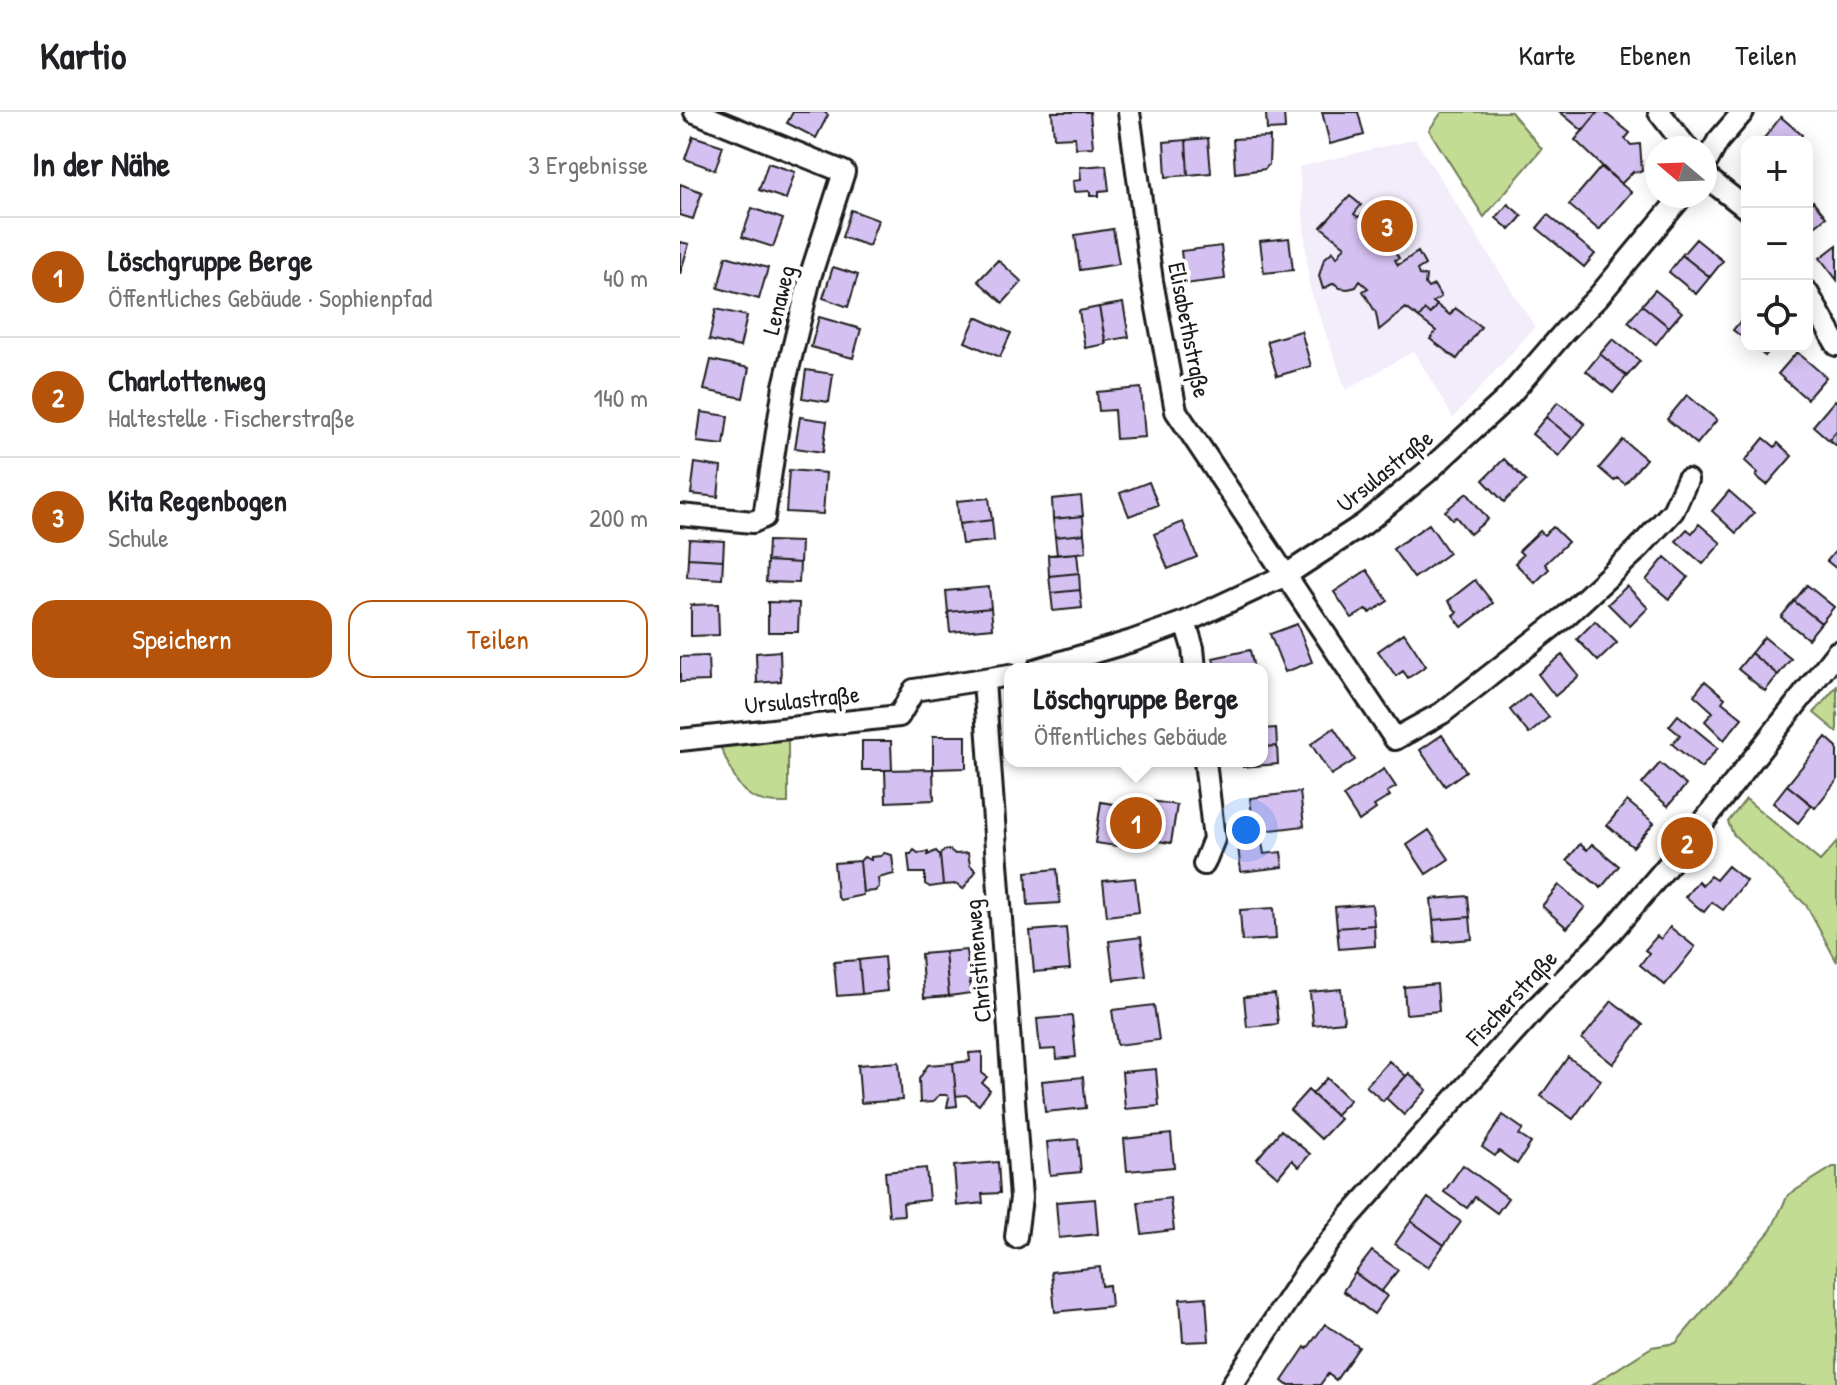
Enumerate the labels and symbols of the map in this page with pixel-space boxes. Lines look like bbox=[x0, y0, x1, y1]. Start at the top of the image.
north arrow bbox=[1645, 136, 1717, 208]
pin: 3 bbox=[1361, 196, 1413, 256]
street label: Elisabethstraße bbox=[1161, 259, 1219, 401]
street label: Lenaweg bbox=[754, 262, 802, 338]
street label: Ursulastraße bbox=[1329, 421, 1440, 519]
street label: Ursulastraße bbox=[743, 677, 861, 721]
pin: 1 bbox=[1110, 793, 1162, 853]
your location bbox=[1226, 810, 1266, 850]
pin: 2 bbox=[1661, 813, 1713, 873]
street label: Christinenweg bbox=[956, 898, 998, 1024]
street label: Fischerstraße bbox=[1458, 942, 1564, 1053]

